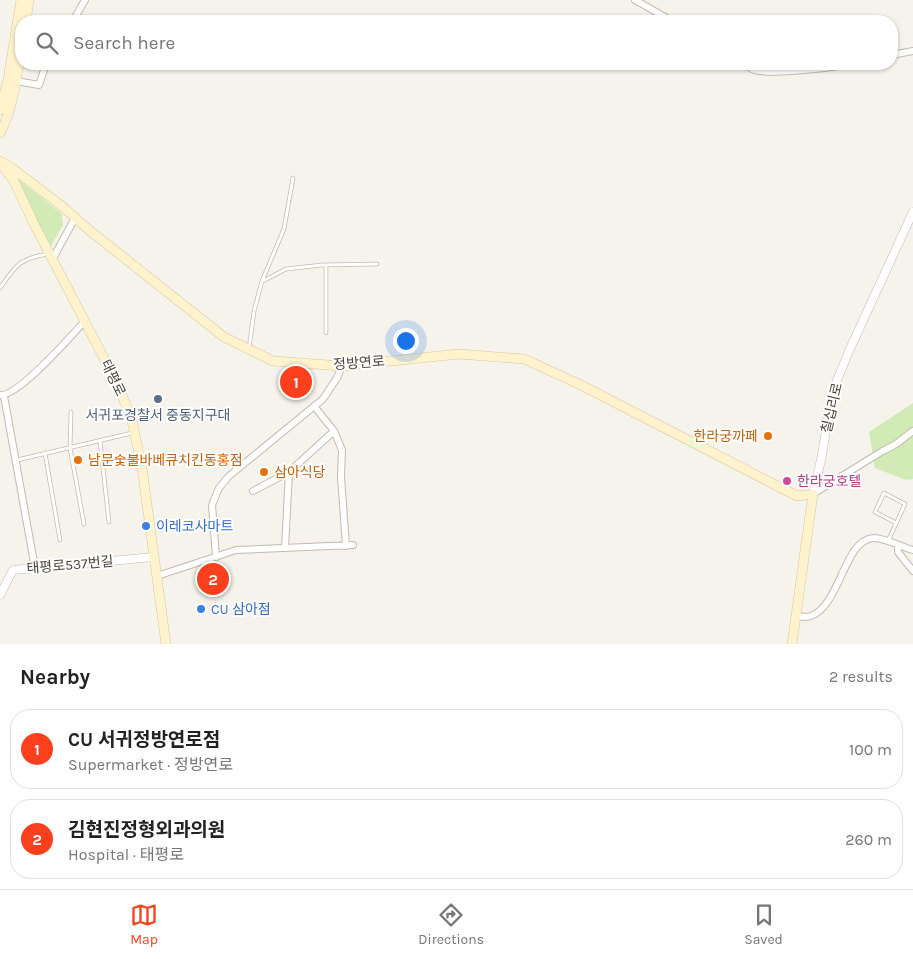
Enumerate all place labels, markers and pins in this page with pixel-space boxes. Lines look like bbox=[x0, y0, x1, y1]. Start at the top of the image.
pin: 1 bbox=[280, 363, 312, 401]
marker: 서귀포경찰서 중동지구대 bbox=[152, 393, 164, 405]
place label: 서귀포경찰서 중동지구대 bbox=[85, 407, 231, 424]
place label: 한라궁까페 bbox=[694, 428, 758, 445]
marker: 한라궁까페 bbox=[762, 430, 774, 442]
place label: 남문숯불바베큐치킨동홍점 bbox=[88, 452, 243, 469]
marker: 남문숯불바베큐치킨동홍점 bbox=[72, 454, 84, 466]
place label: 삼아식당 bbox=[274, 464, 326, 481]
marker: 삼아식당 bbox=[258, 466, 270, 478]
place label: 한라궁호텔 bbox=[797, 473, 861, 490]
marker: 한라궁호텔 bbox=[781, 475, 793, 487]
place label: 이레코사마트 bbox=[156, 518, 233, 535]
marker: 이레코사마트 bbox=[140, 520, 152, 532]
pin: 2 bbox=[197, 560, 229, 598]
place label: CU 삼아점 bbox=[211, 601, 271, 618]
marker: CU 삼아점 bbox=[195, 603, 207, 615]

